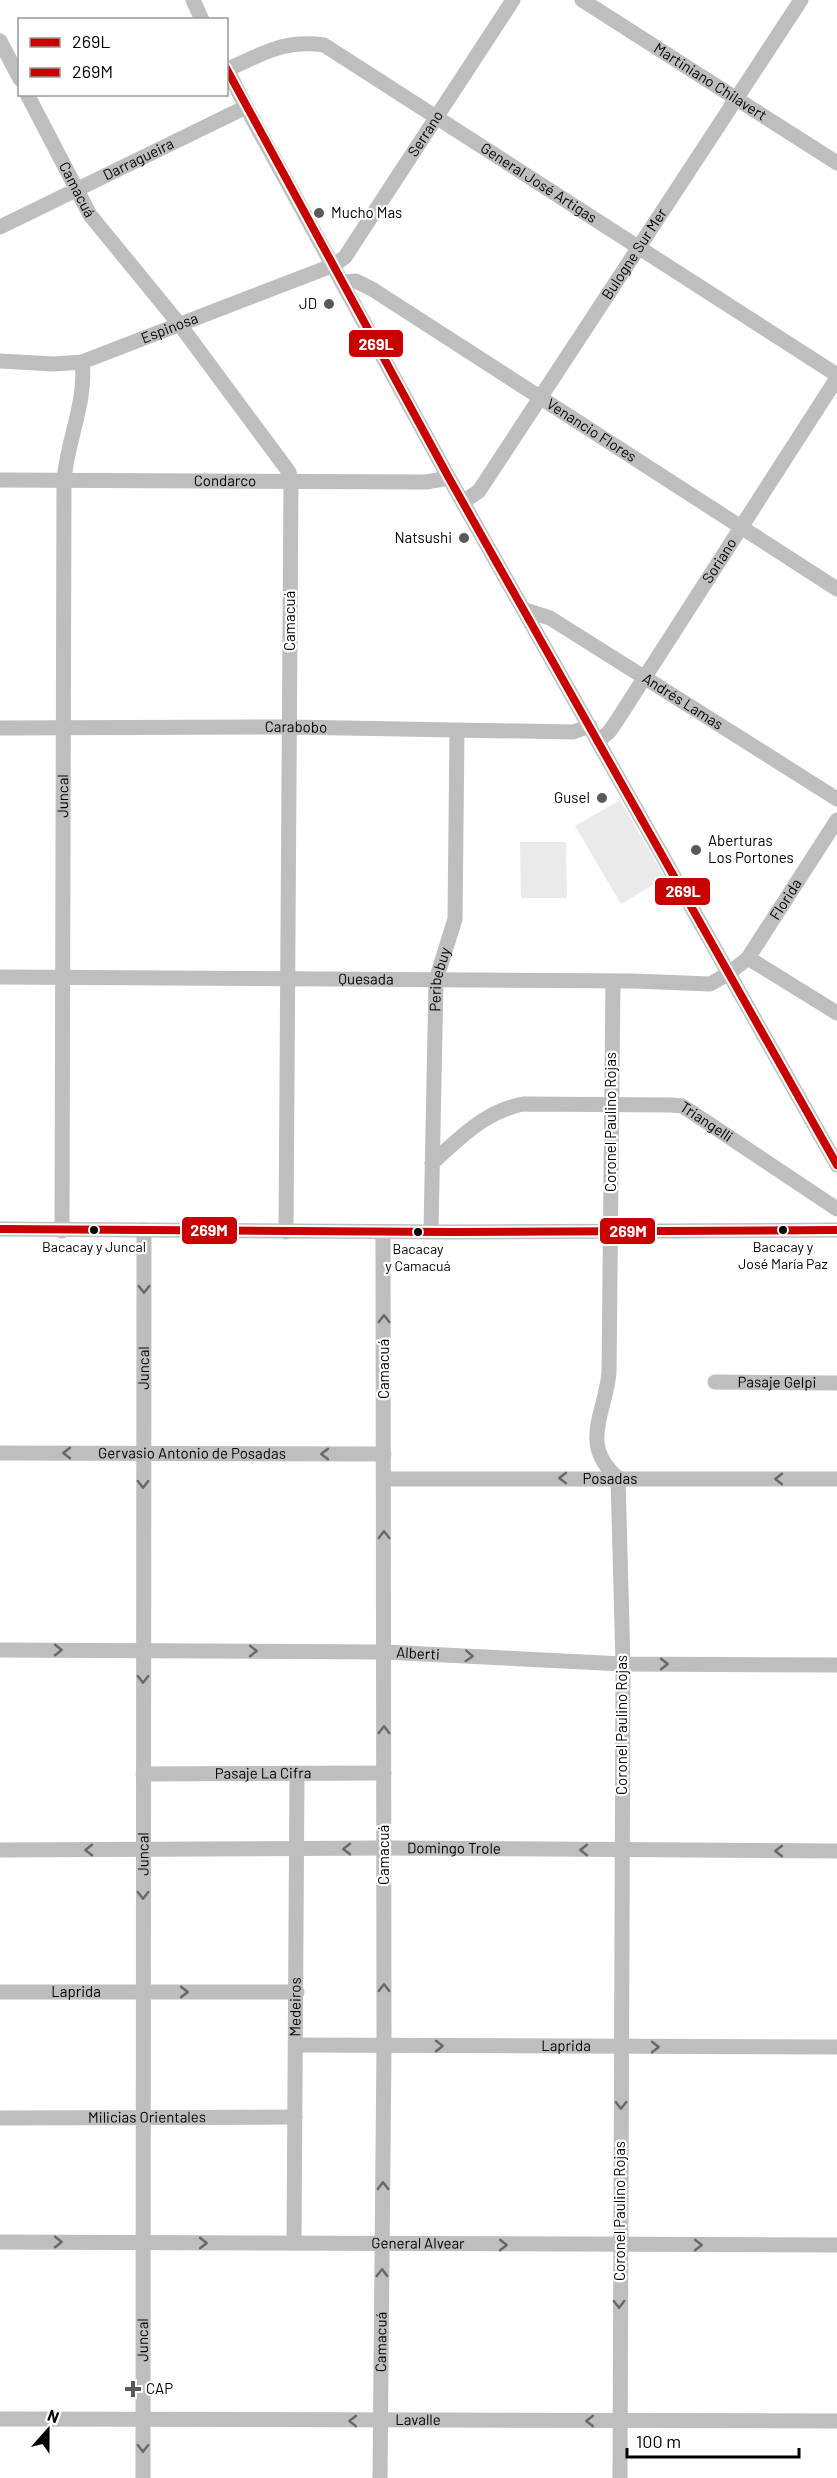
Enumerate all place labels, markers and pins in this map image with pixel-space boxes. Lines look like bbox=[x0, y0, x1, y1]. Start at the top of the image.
place label: Mucho Mas bbox=[331, 203, 402, 221]
marker: Mucho Mas bbox=[312, 206, 326, 220]
place label: JD bbox=[299, 294, 317, 312]
marker: JD bbox=[322, 297, 336, 311]
place label: Natsushi bbox=[394, 528, 452, 546]
marker: Natsushi bbox=[457, 531, 471, 545]
place label: Gusel bbox=[554, 788, 590, 806]
marker: Gusel bbox=[595, 791, 609, 805]
place label: Aberturas Los Portones bbox=[708, 831, 794, 866]
marker: Aberturas Los Portones bbox=[689, 843, 703, 857]
marker: Bacacay y Juncal bbox=[88, 1224, 100, 1236]
marker: Bacacay y José María Paz bbox=[777, 1224, 789, 1236]
marker: Bacacay y Camacuá bbox=[412, 1226, 424, 1238]
place label: Bacacay y Juncal bbox=[42, 1238, 146, 1255]
place label: Bacacay y José María Paz bbox=[738, 1238, 828, 1272]
place label: Bacacay y Camacuá bbox=[385, 1240, 451, 1274]
place label: CAP bbox=[146, 2379, 173, 2397]
marker: CAP bbox=[124, 2380, 142, 2398]

